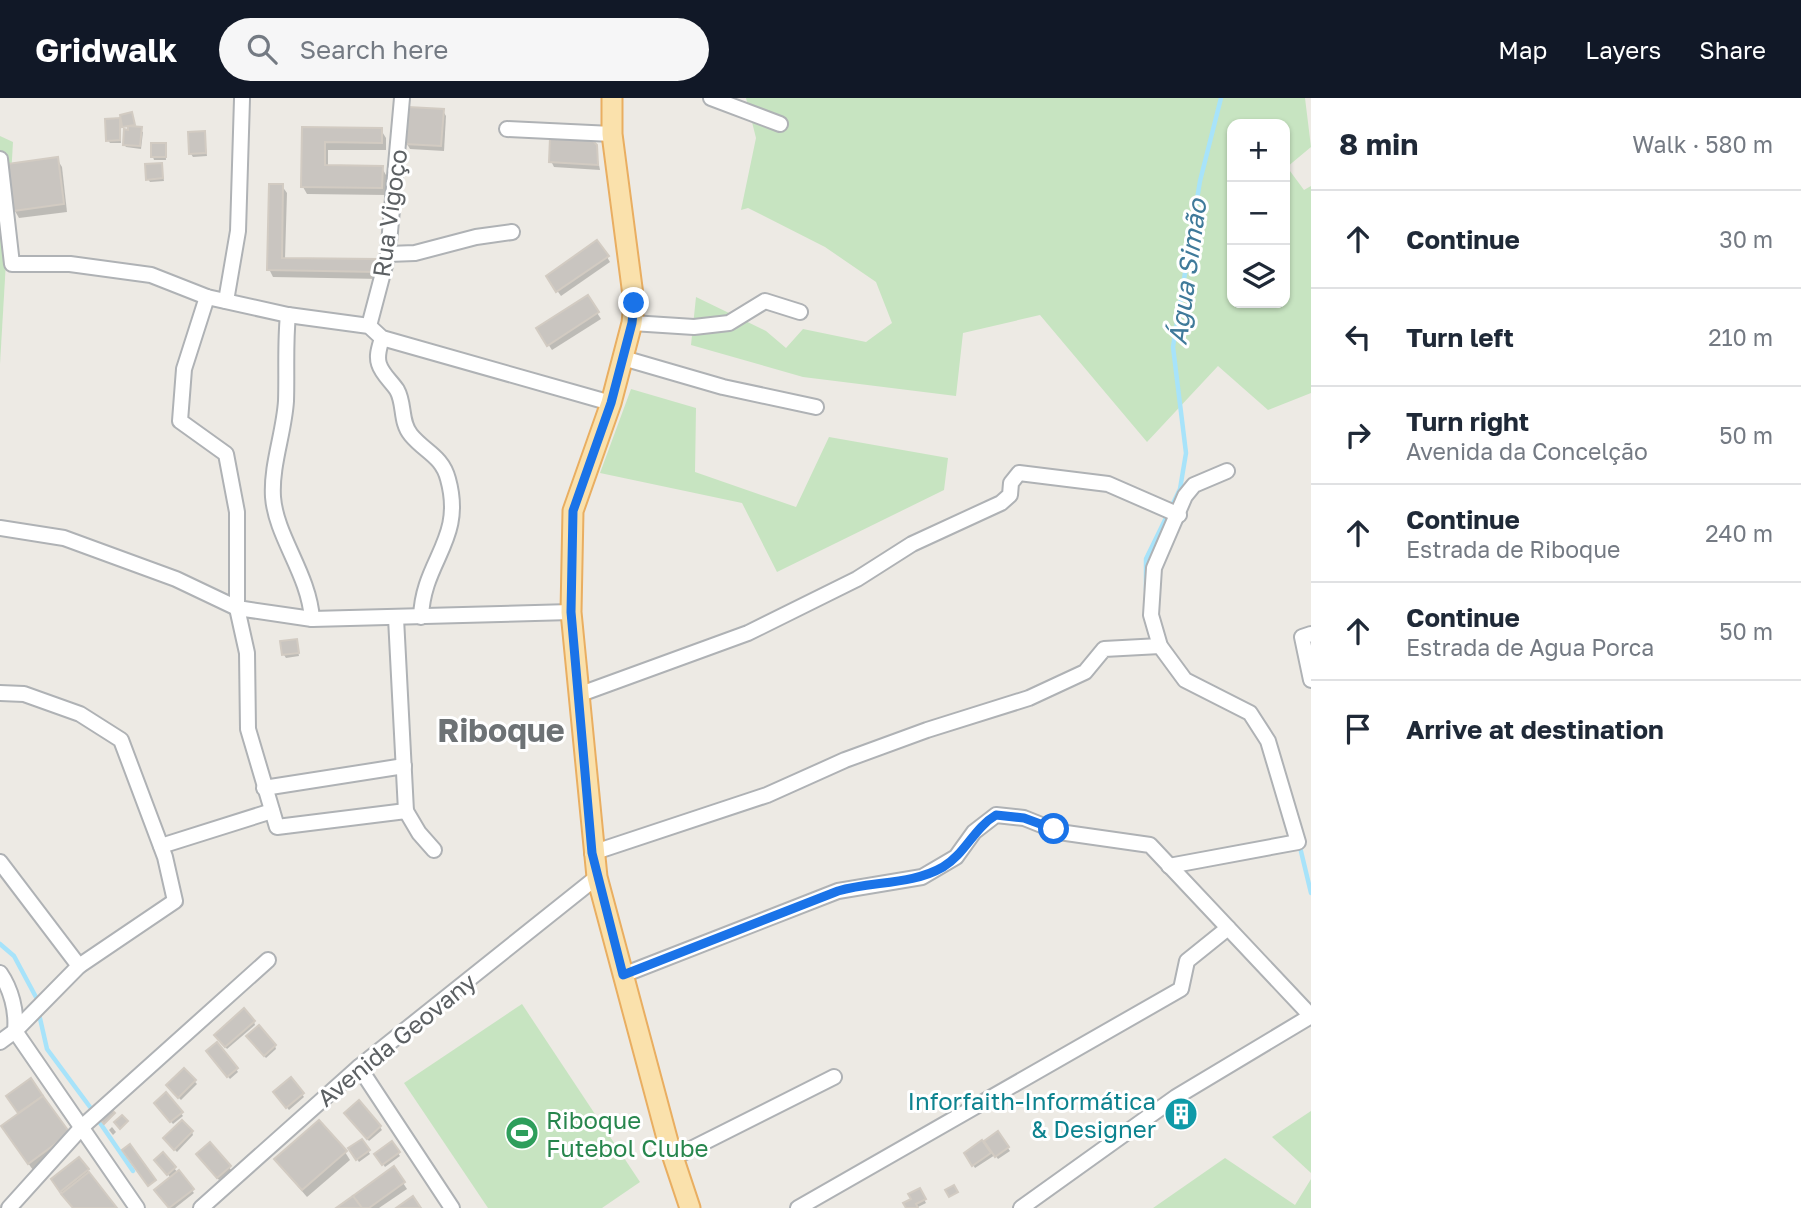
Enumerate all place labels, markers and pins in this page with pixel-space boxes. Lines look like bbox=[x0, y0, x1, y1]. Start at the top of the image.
place label: Inforfaith-Informática & Designer bbox=[907, 1086, 1156, 1143]
building icon: Inforfaith-Informática & Designer bbox=[1162, 1095, 1200, 1133]
place label: Riboque Futebol Clube bbox=[546, 1105, 708, 1162]
sports icon: Riboque Futebol Clube bbox=[503, 1114, 541, 1152]

